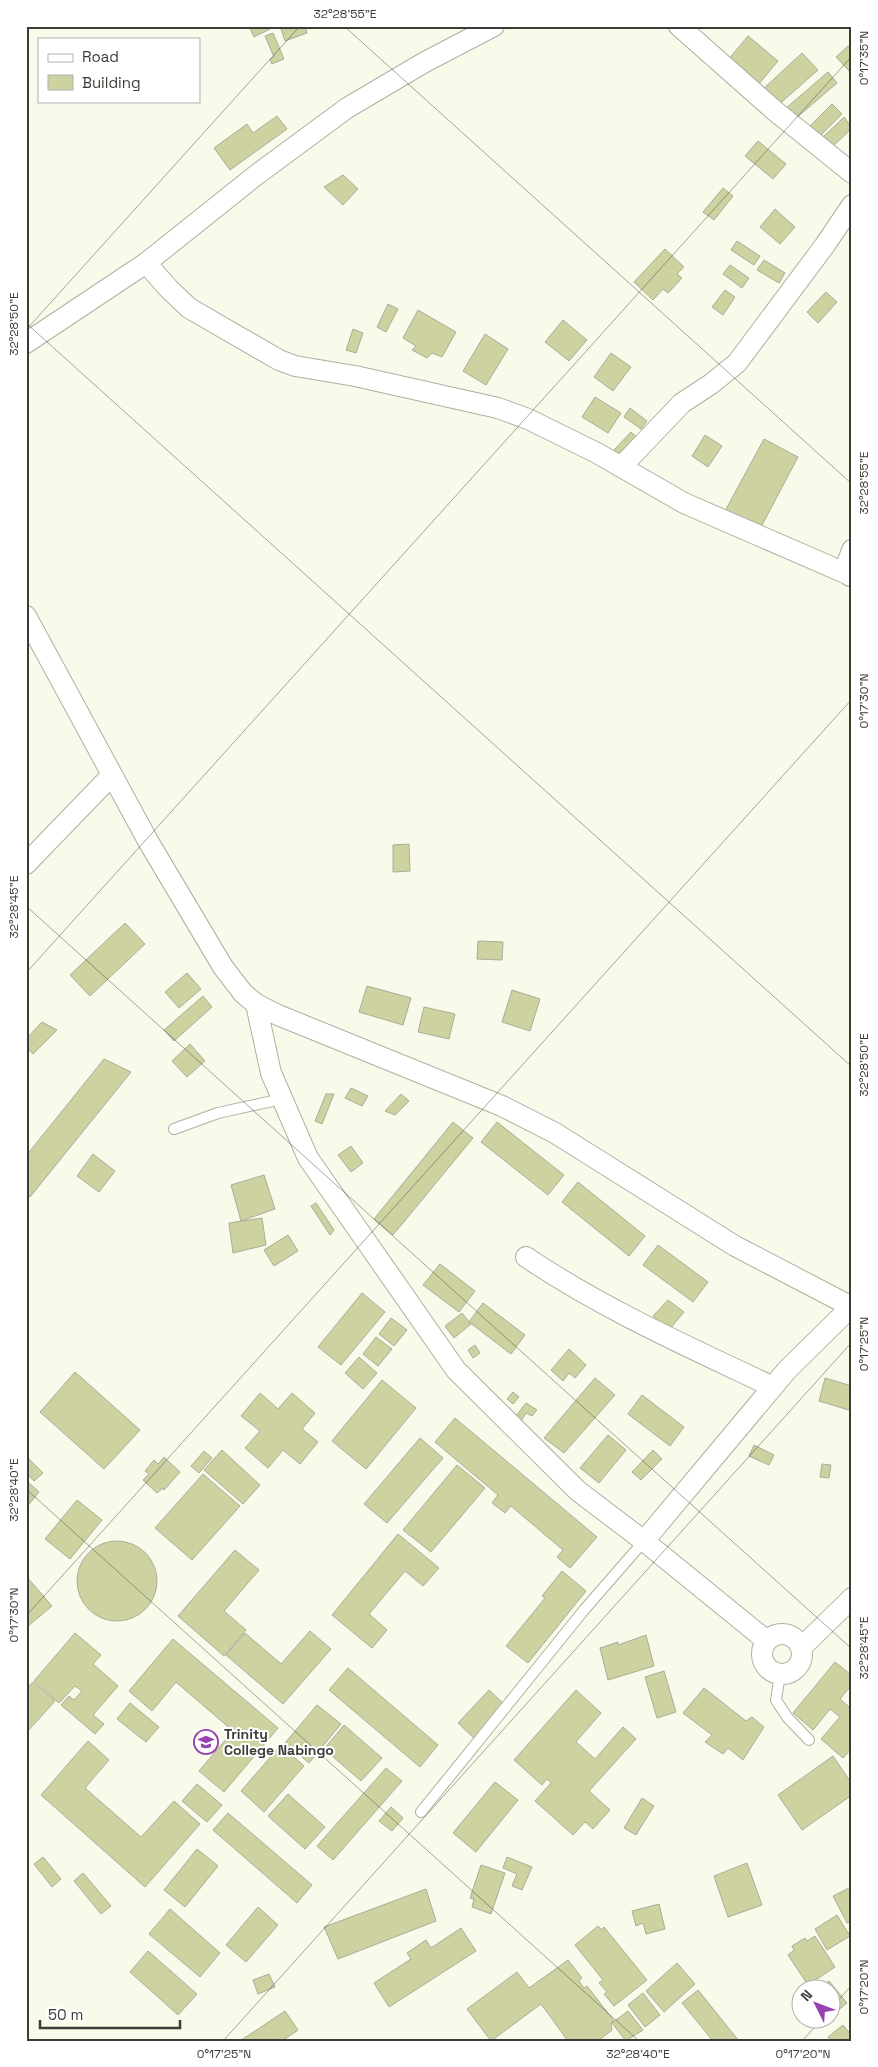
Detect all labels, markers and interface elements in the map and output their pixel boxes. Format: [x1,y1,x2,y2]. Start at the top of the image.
text: 32°28'55"E [313,6,377,22]
text: 0°17'35"N [856,31,872,85]
legend [38,38,200,102]
text: Road [82,47,119,66]
text: Building [82,73,141,92]
text: 32°28'50"E [6,292,22,356]
text: 32°28'55"E [856,451,872,515]
text: 0°17'30"N [856,673,872,729]
text: 32°28'45"E [6,875,22,938]
text: 32°28'50"E [856,1033,872,1097]
text: 0°17'25"N [856,1317,872,1371]
text: 32°28'40"E [6,1458,22,1522]
text: 0°17'30"N [6,1587,22,1643]
text: 32°28'45"E [856,1616,872,1679]
place label: Trinity College Nabingo [224,1725,334,1759]
school or university icon: Trinity College Nabingo [193,1729,219,1755]
text: 0°17'20"N [856,1959,872,2015]
north arrow [790,1980,840,2030]
text: N [797,1986,816,2005]
scale bar [40,1997,180,2029]
text: 50 m [48,2005,83,2024]
text: 0°17'25"N [197,2046,251,2062]
text: 32°28'40"E [606,2046,670,2062]
text: 0°17'20"N [775,2046,831,2062]

